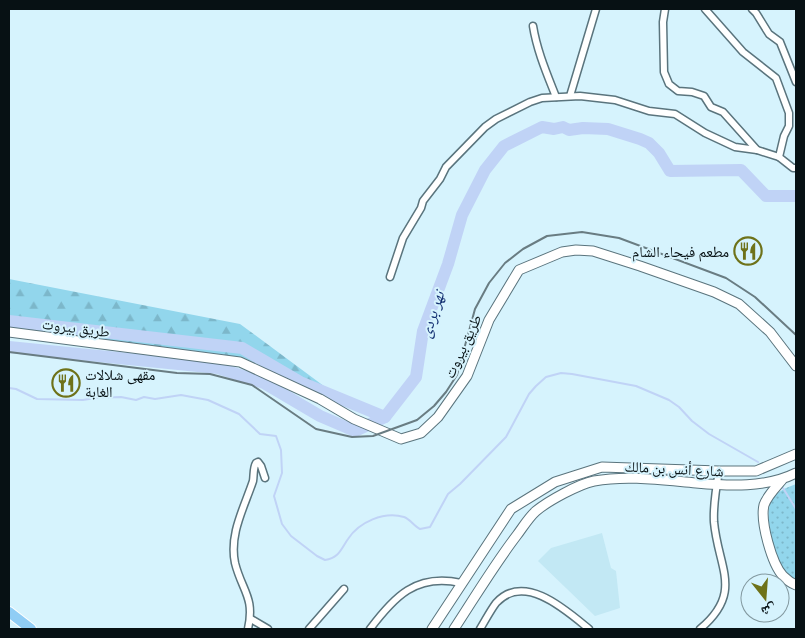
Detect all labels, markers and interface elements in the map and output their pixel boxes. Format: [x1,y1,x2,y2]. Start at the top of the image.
restaurant icon: مطعم فيحاء الشام [733,236,763,266]
place label: مطعم فيحاء الشام [632,242,729,262]
water label: نهر بردى [415,286,450,340]
street label: طريق بيروت [439,311,486,382]
street label: طريق بيروت [41,314,111,342]
place label: مقهى شلالات الغابة [85,365,156,400]
restaurant icon: مقهى شلالات الغابة [51,368,81,398]
street label: شارع أنس بن مالك [624,456,724,482]
north arrow [740,573,790,623]
text: ش [759,600,779,621]

